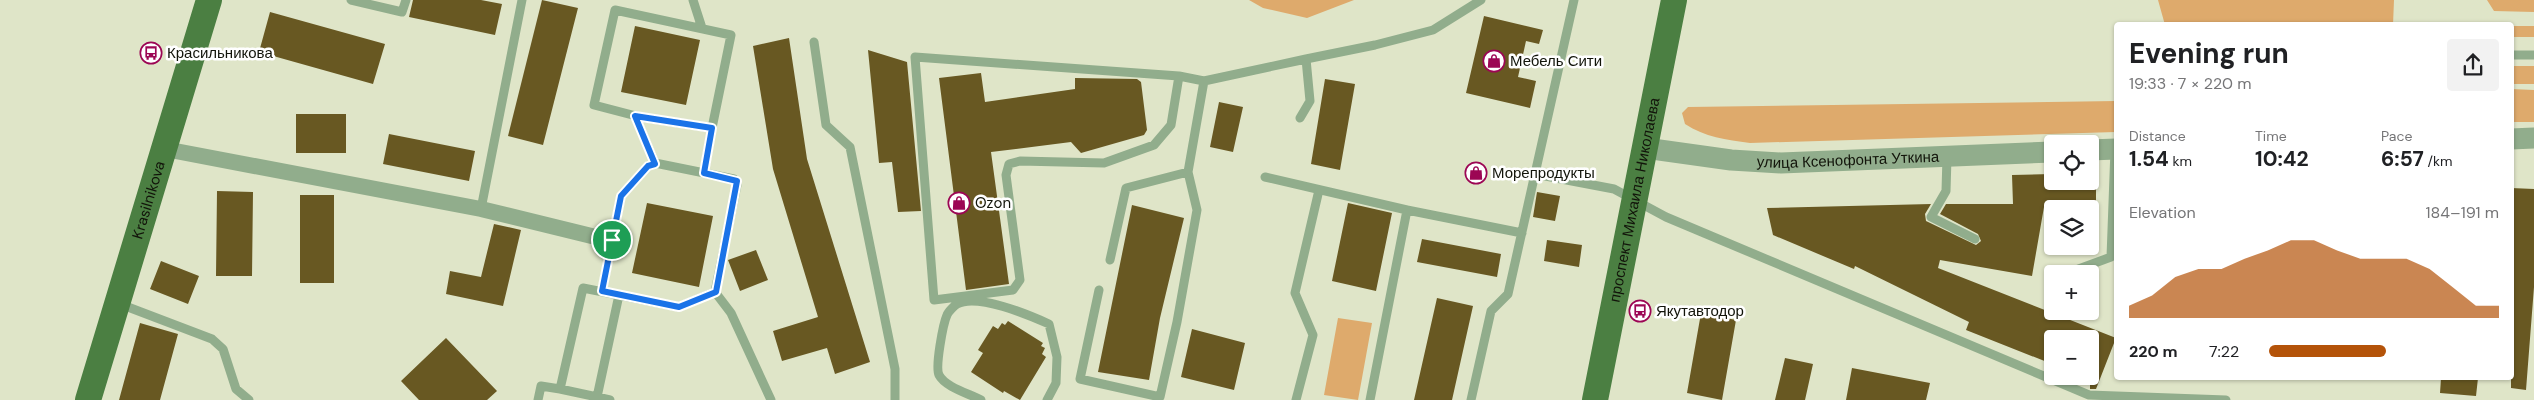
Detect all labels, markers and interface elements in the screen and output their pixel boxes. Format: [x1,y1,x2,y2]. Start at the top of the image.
text: Evening run [2129,35,2289,72]
button: share [2447,39,2499,91]
bus stop icon: Красильникова [139,41,163,65]
place label: Красильникова [167,43,273,63]
shop icon: Мебель Сити [1482,49,1506,73]
place label: Мебель Сити [1510,51,1602,71]
text: 19:33 · 7 × 220 m [2129,73,2251,94]
street label: проспект Михаила Николаева [1605,95,1665,304]
text: Distance [2129,127,2186,145]
text: Time [2255,127,2287,145]
text: Pace [2381,127,2412,145]
map controls [2044,135,2099,385]
button: locate [2044,135,2099,190]
text: 1.54 [2129,145,2169,173]
text: 10:42 [2255,145,2309,173]
text: 6:57 [2381,145,2424,173]
street label: улица Ксенофонта Уткина [1756,147,1940,173]
text: km [2169,152,2192,170]
text: /km [2424,152,2453,170]
street label: Krasilnikova [127,159,170,241]
shop icon: Морепродукты [1464,161,1488,185]
place label: Морепродукты [1492,163,1595,183]
shop icon: Ozon [947,191,971,215]
place label: Ozon [975,193,1011,213]
button: layers [2044,200,2099,255]
text: Elevation [2129,202,2196,223]
text: 184–191 m [2426,202,2499,223]
pin [591,219,633,261]
icon: arrive [598,226,626,254]
button: + [2044,265,2099,320]
bus stop icon: Якутавтодор [1628,299,1652,323]
place label: Якутавтодор [1656,301,1744,321]
button: − [2044,330,2099,385]
text: 220 m [2129,341,2177,362]
text: 7:22 [2209,341,2239,362]

